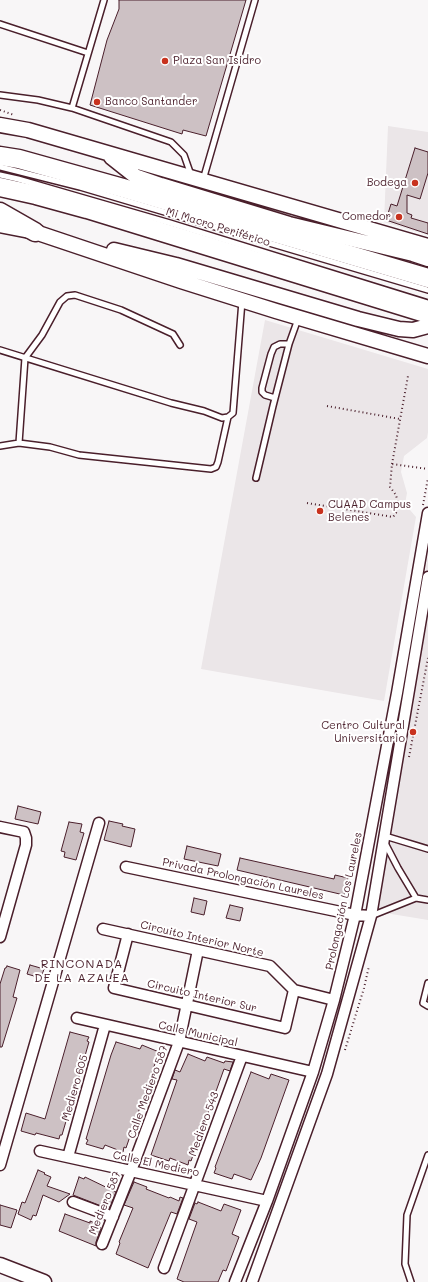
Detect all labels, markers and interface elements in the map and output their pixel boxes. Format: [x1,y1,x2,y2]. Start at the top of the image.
place label: Plaza San Isidro [173,54,261,68]
marker: Plaza San Isidro [160,56,170,66]
place label: Banco Santander [105,95,198,109]
marker: Banco Santander [92,97,102,107]
place label: Bodega [367,176,407,190]
marker: Bodega [410,178,420,188]
street label: Mi Macro Periférico [164,205,272,249]
place label: Comedor [342,210,391,224]
marker: Comedor [394,212,404,222]
place label: CUAAD Campus Belenes [328,498,411,524]
marker: CUAAD Campus Belenes [315,506,325,516]
place label: Centro Cultural Universitario [321,719,405,745]
marker: Centro Cultural Universitario [408,727,418,737]
street label: Prolongación Los Laureles [323,831,365,971]
street label: Privada Prolongación Laureles [161,855,325,903]
street label: Circuito Interior Norte [139,918,265,960]
district label: RINCONADA DE LA AZALEA [34,957,130,985]
street label: Circuito Interior Sur [146,977,258,1015]
street label: Calle Municipal [157,1018,239,1050]
street label: Calle Mediero 587 [125,1044,171,1140]
street label: Mediero 605 [59,1053,91,1123]
street label: Mediero 543 [186,1090,222,1158]
street label: Calle El Mediero [112,1148,200,1180]
street label: Mediero 587 [86,1169,124,1237]

